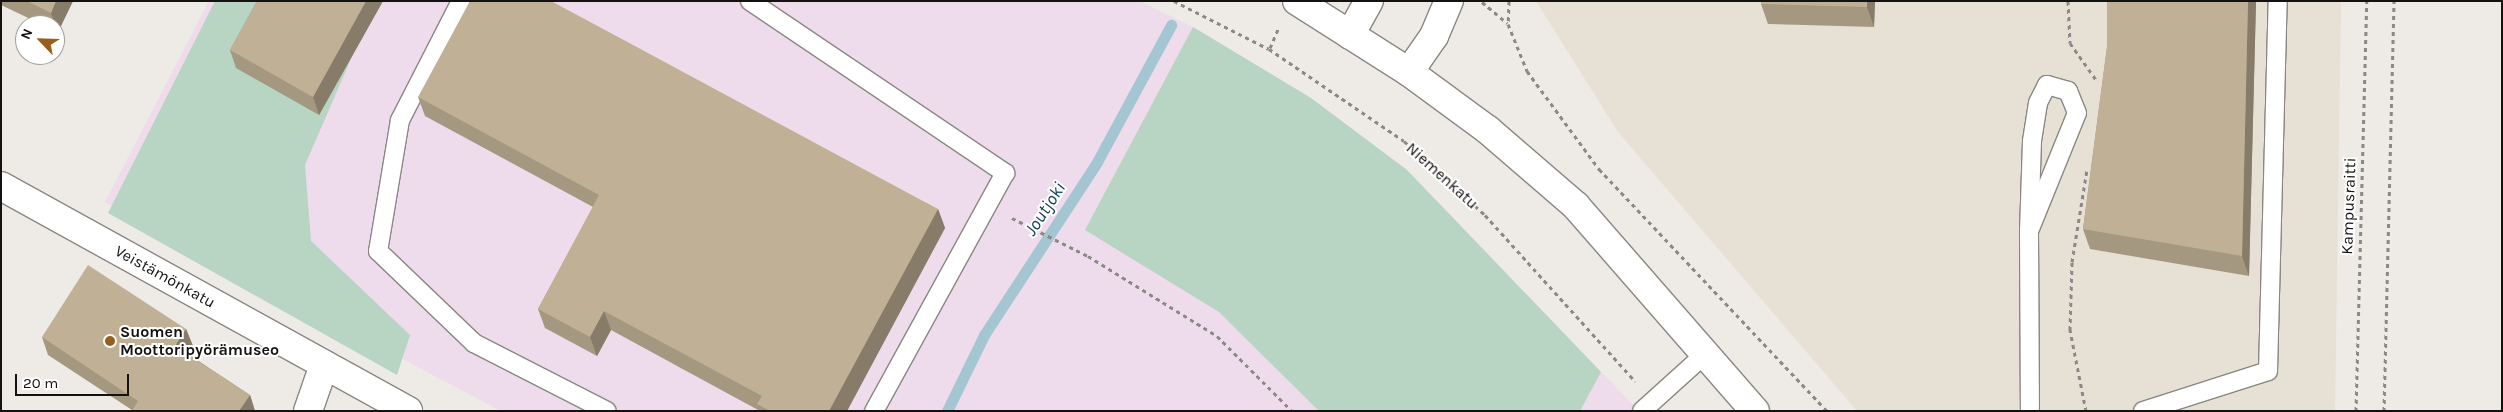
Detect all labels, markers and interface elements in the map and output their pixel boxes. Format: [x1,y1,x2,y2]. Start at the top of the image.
north arrow [15,15,65,65]
text: N [17,26,37,42]
street label: Niemenkatu [1402,139,1482,213]
street label: Kampusraitti [2338,157,2360,255]
water label: Joutjoki [1020,178,1070,240]
street label: Veistämönkatu [112,242,218,312]
place label: Suomen Moottoripyörämuseo [120,322,279,360]
marker: Suomen Moottoripyörämuseo [104,335,116,347]
scale bar [18,364,131,396]
text: 20 m [23,374,58,392]

